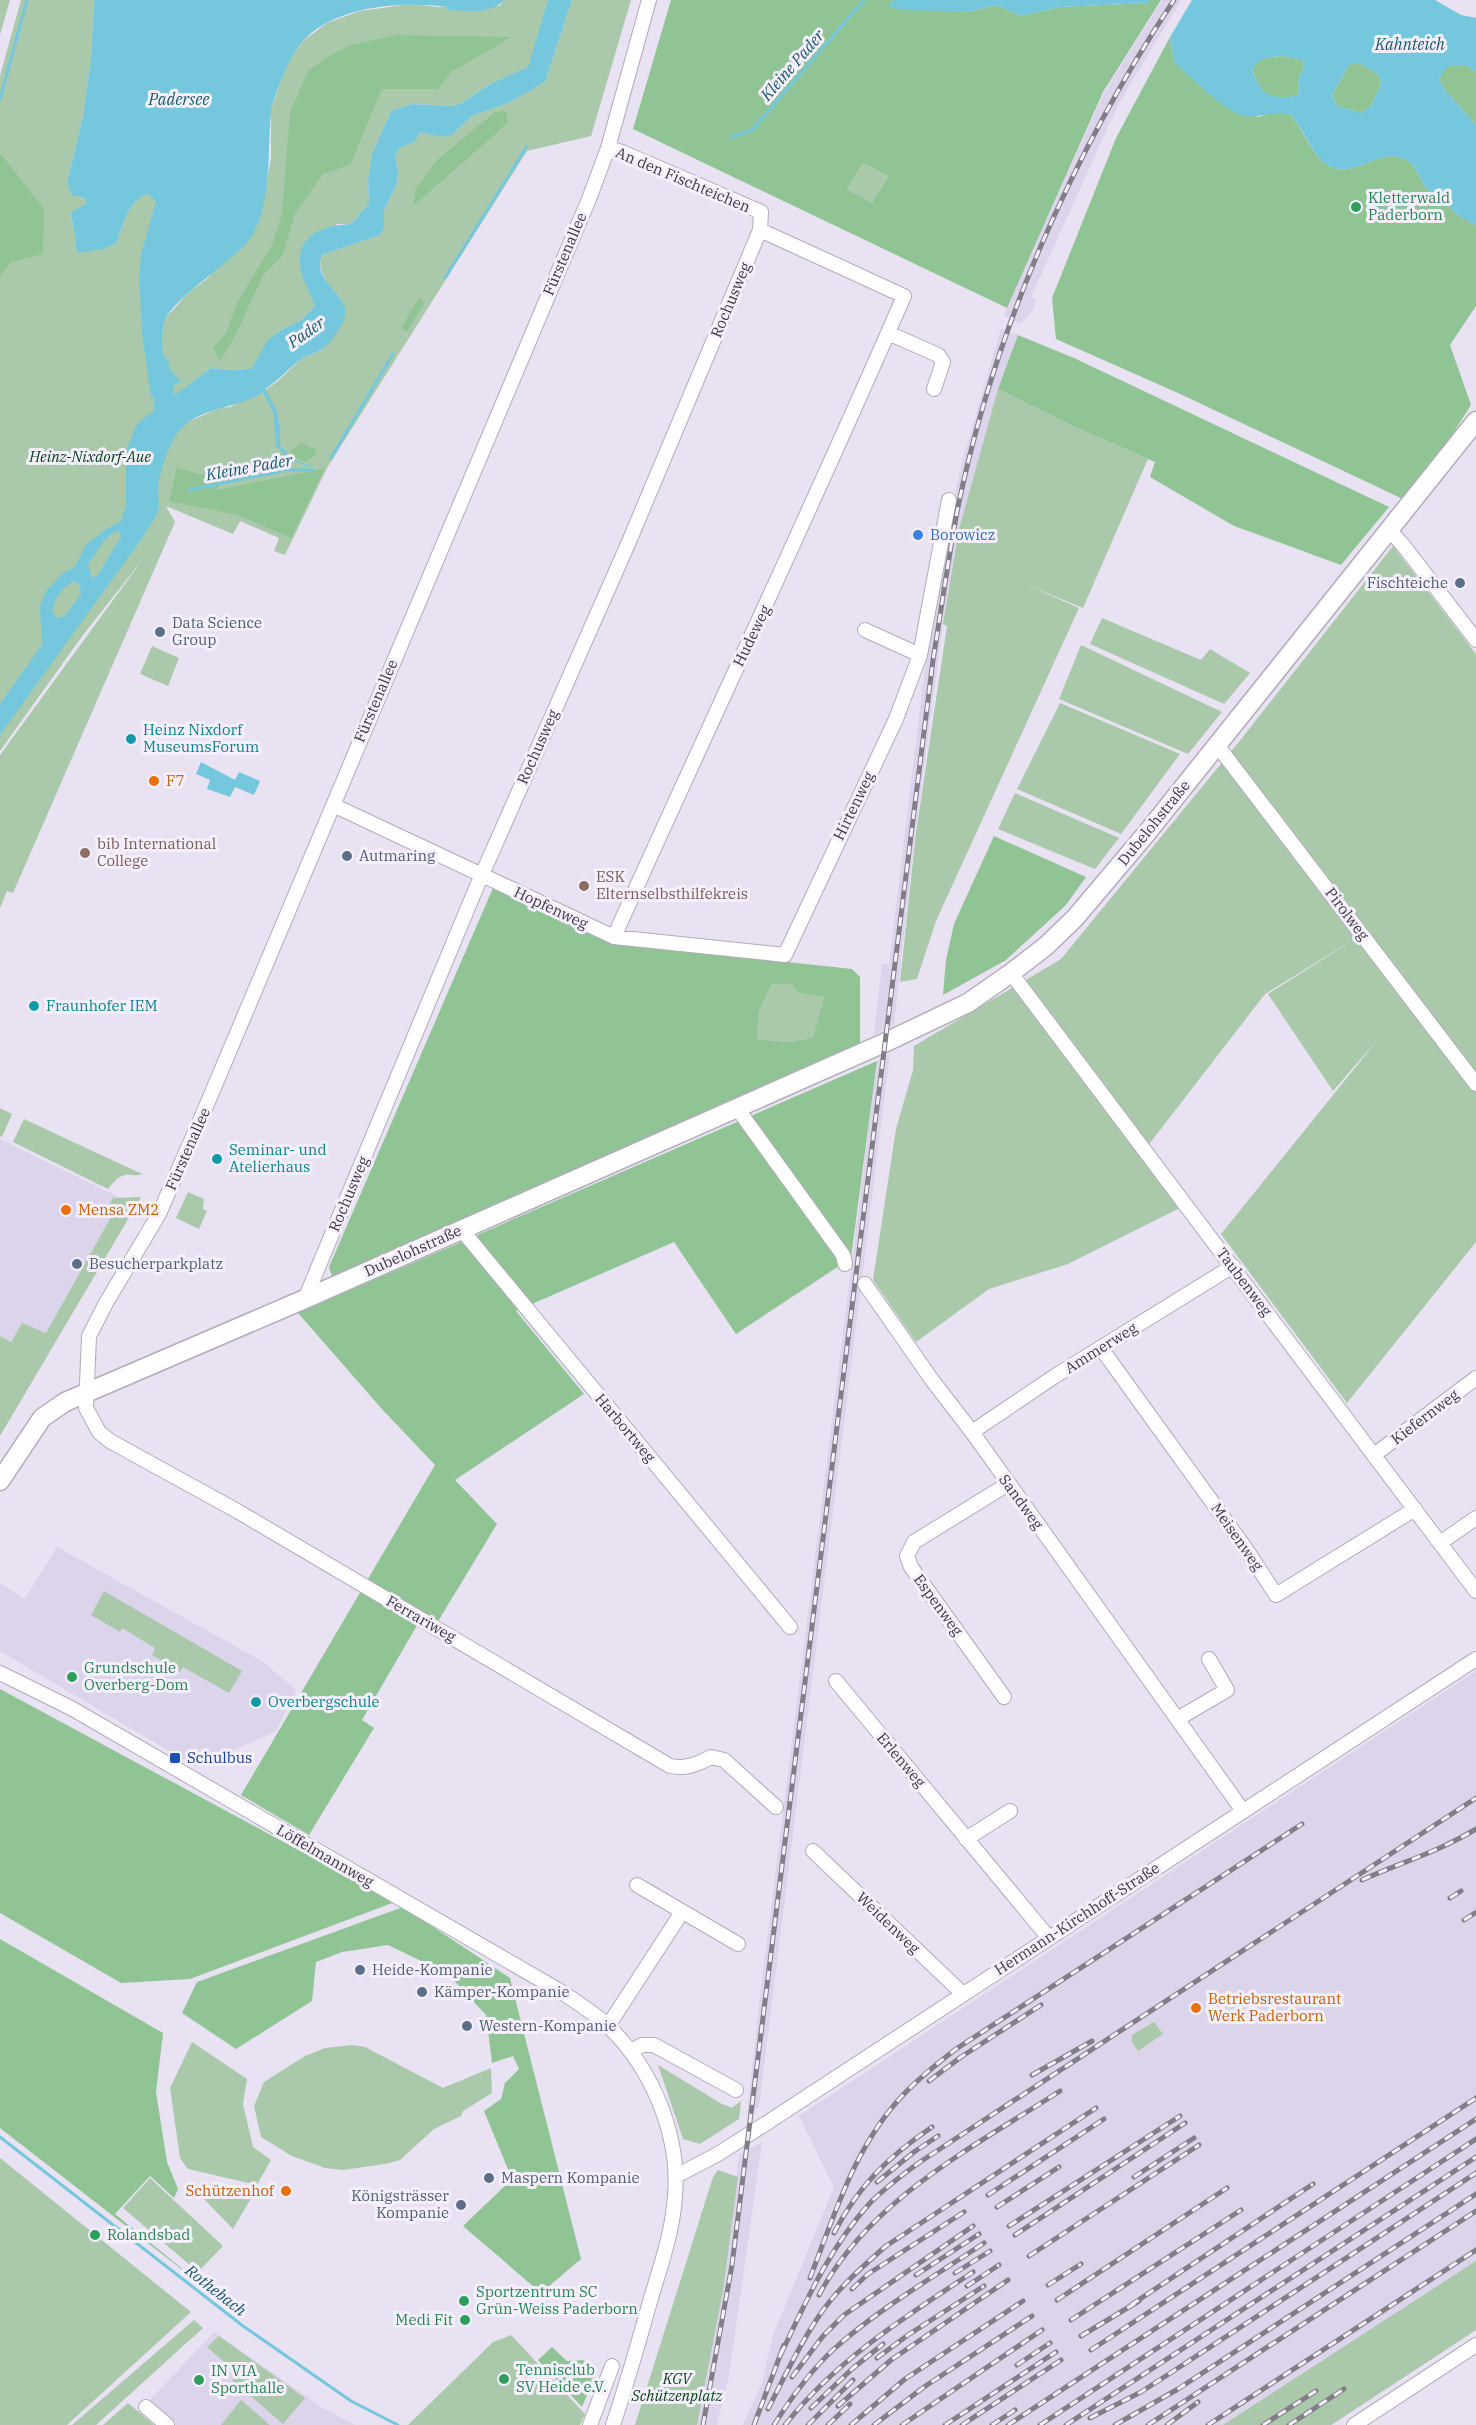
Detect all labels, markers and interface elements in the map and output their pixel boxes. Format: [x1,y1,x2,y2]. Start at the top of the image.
water label: Kleine Pader [755,25,829,105]
water label: Kahnteich [1374,34,1445,54]
water label: Padersee [148,89,209,109]
street label: An den Fischteichen [613,143,754,217]
place label: Kletterwald Paderborn [1368,188,1450,224]
marker: Kletterwald Paderborn [1349,200,1363,214]
street label: Fürstenallee [539,209,591,298]
street label: Rochusweg [706,259,755,340]
water label: Pader [283,312,329,352]
park label: Heinz-Nixdorf-Aue [28,447,151,466]
water label: Kleine Pader [203,449,295,485]
place label: Borowicz [930,525,995,544]
marker: Borowicz [911,528,925,542]
place label: Fischteiche [1367,573,1448,592]
marker: Fischteiche [1453,576,1467,590]
street label: Hudeweg [729,602,775,670]
place label: Data Science Group [172,613,262,649]
marker: Data Science Group [153,625,167,639]
street label: Fürstenallee [350,656,402,745]
street label: Rochusweg [513,706,562,787]
place label: Heinz Nixdorf MuseumsForum [143,720,259,756]
marker: Heinz Nixdorf MuseumsForum [124,732,138,746]
street label: Hirtenweg [829,768,878,843]
place label: F7 [166,771,184,790]
marker: F7 [147,774,161,788]
street label: Dubelohstraße [1113,776,1194,869]
place label: bib International College [97,834,216,870]
marker: bib International College [78,846,92,860]
place label: Autmaring [359,846,435,865]
marker: Autmaring [340,849,354,863]
place label: ESK Elternselbsthilfekreis [596,867,748,903]
marker: ESK Elternselbsthilfekreis [577,879,591,893]
street label: Hopfenweg [511,882,591,933]
street label: Pirolweg [1321,883,1373,944]
place label: Fraunhofer IEM [46,996,157,1015]
marker: Fraunhofer IEM [27,999,41,1013]
street label: Fürstenallee [161,1105,214,1193]
place label: Seminar- und Atelierhaus [229,1140,327,1176]
marker: Seminar- und Atelierhaus [210,1152,224,1166]
street label: Rochusweg [324,1153,373,1234]
place label: Mensa ZM2 [78,1200,159,1219]
marker: Mensa ZM2 [59,1203,73,1217]
street label: Dubelohstraße [361,1221,464,1280]
street label: Taubenweg [1212,1244,1276,1320]
place label: Besucherparkplatz [89,1254,223,1273]
marker: Besucherparkplatz [70,1257,84,1271]
street label: Ammerweg [1061,1318,1140,1377]
street label: Kiefernweg [1387,1385,1462,1448]
street label: Harbortweg [591,1389,660,1466]
street label: Sandweg [995,1470,1048,1533]
street label: Meisenweg [1207,1499,1268,1574]
street label: Espenweg [910,1570,967,1639]
street label: Ferrariweg [383,1591,460,1646]
place label: Grundschule Overberg-Dom [84,1658,189,1694]
marker: Grundschule Overberg-Dom [65,1670,79,1684]
place label: Overbergschule [268,1692,380,1711]
marker: Overbergschule [249,1695,263,1709]
street label: Erlenweg [873,1728,930,1791]
place label: Schulbus [187,1748,252,1767]
marker: Schulbus [168,1751,182,1765]
street label: Löffelmannweg [273,1820,377,1891]
street label: Hermann-Kirchhoff-Straße [991,1858,1163,1979]
street label: Weidenweg [853,1888,924,1958]
place label: Heide-Kompanie [372,1960,493,1979]
marker: Heide-Kompanie [353,1963,367,1977]
place label: Kämper-Kompanie [434,1982,570,2001]
marker: Kämper-Kompanie [415,1985,429,1999]
place label: Betriebsrestaurant Werk Paderborn [1208,1989,1341,2025]
marker: Betriebsrestaurant Werk Paderborn [1189,2001,1203,2015]
place label: Western-Kompanie [479,2016,616,2035]
marker: Western-Kompanie [460,2019,474,2033]
place label: Maspern Kompanie [501,2168,640,2187]
marker: Maspern Kompanie [482,2171,496,2185]
place label: Schützenhof [186,2181,275,2200]
marker: Schützenhof [279,2184,293,2198]
place label: Königsträsser Kompanie [351,2186,449,2222]
marker: Königsträsser Kompanie [454,2198,468,2212]
place label: Rolandsbad [107,2225,190,2244]
marker: Rolandsbad [88,2228,102,2242]
water label: Rothebach [181,2259,251,2320]
place label: Sportzentrum SC Grün-Weiss Paderborn [476,2282,638,2318]
marker: Sportzentrum SC Grün-Weiss Paderborn [457,2294,471,2308]
place label: Medi Fit [395,2310,453,2329]
marker: Medi Fit [458,2313,472,2327]
place label: Tennisclub SV Heide e.V. [516,2360,607,2396]
place label: IN VIA Sporthalle [211,2361,284,2397]
park label: KGV Schützenplatz [631,2369,723,2405]
marker: Tennisclub SV Heide e.V. [497,2372,511,2386]
marker: IN VIA Sporthalle [192,2373,206,2387]

